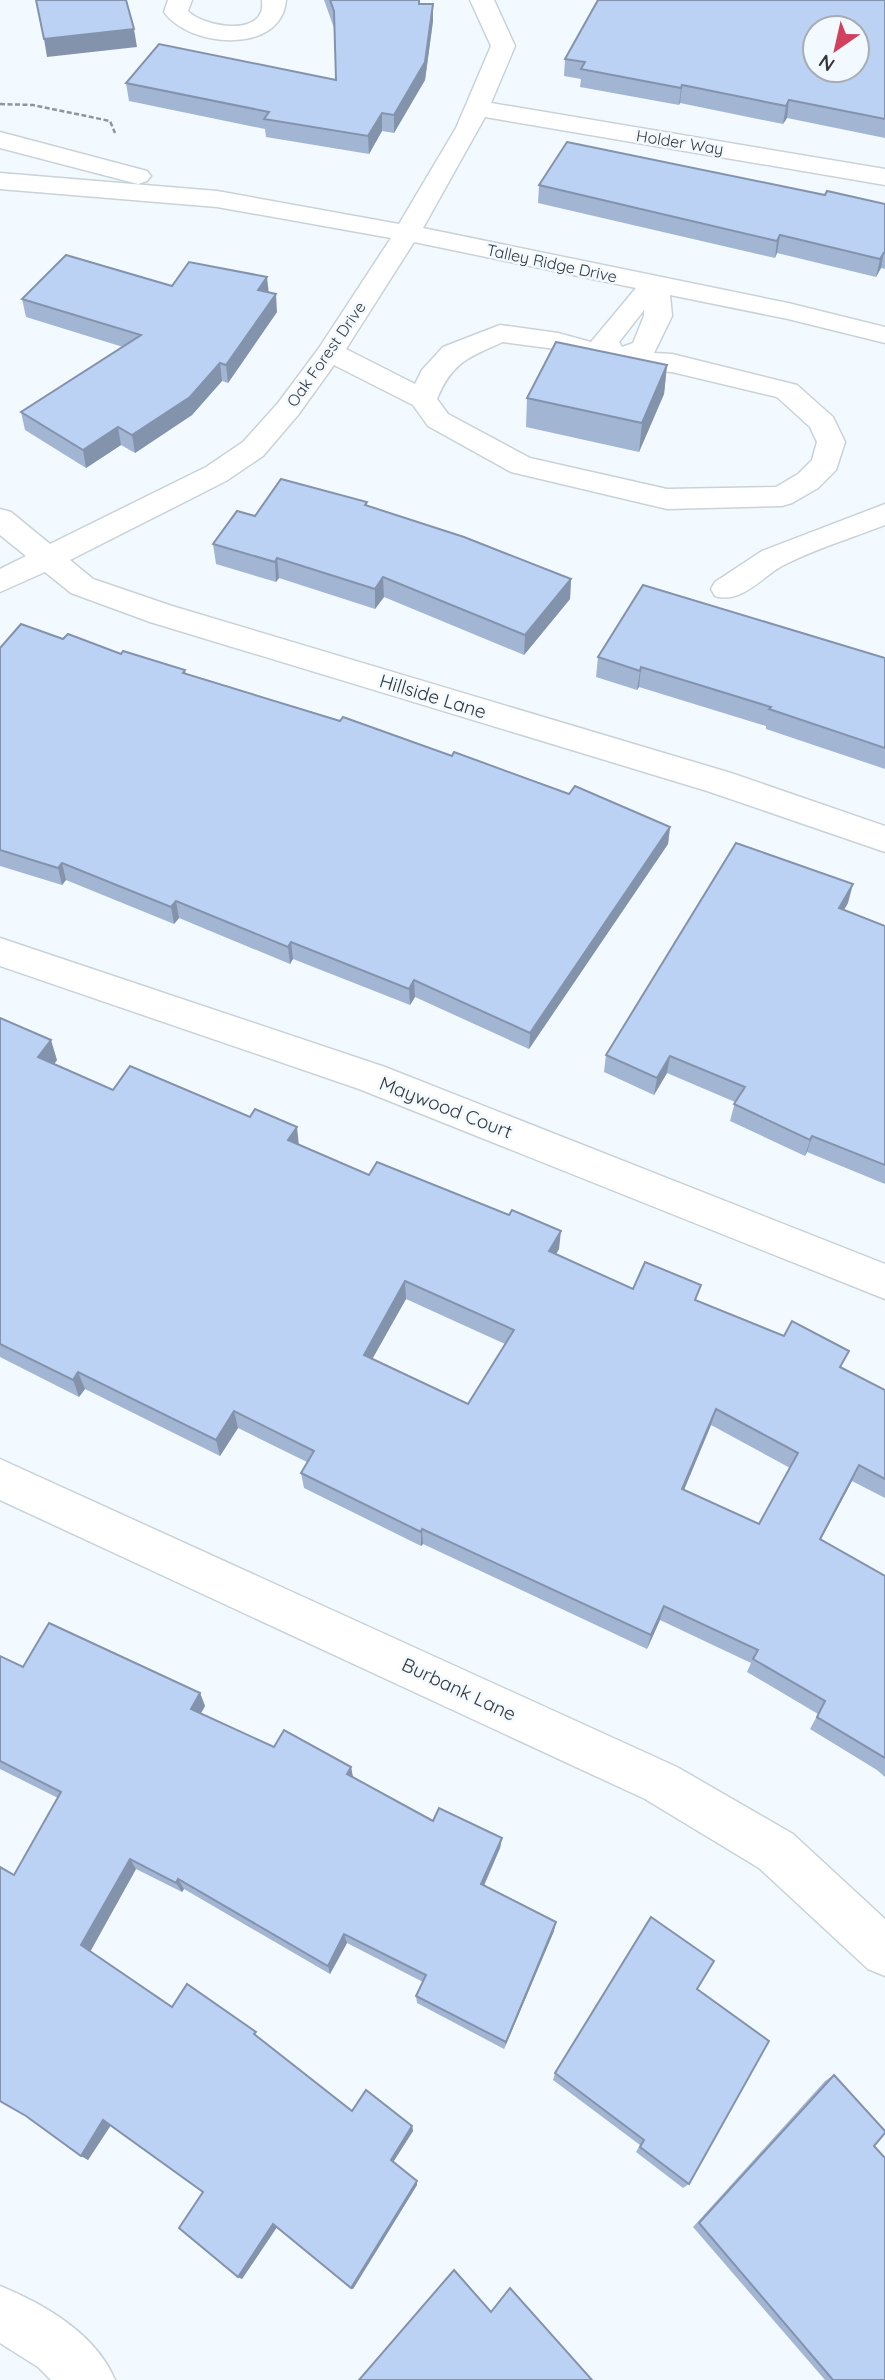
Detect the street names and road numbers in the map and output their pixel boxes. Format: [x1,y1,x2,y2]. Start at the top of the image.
street label: Holder Way [635,125,725,159]
street label: Talley Ridge Drive [485,239,619,287]
street label: Oak Forest Drive [282,297,370,411]
street label: Hillside Lane [377,668,489,724]
street label: Maywood Court [376,1071,516,1143]
street label: Burbank Lane [398,1652,520,1726]

